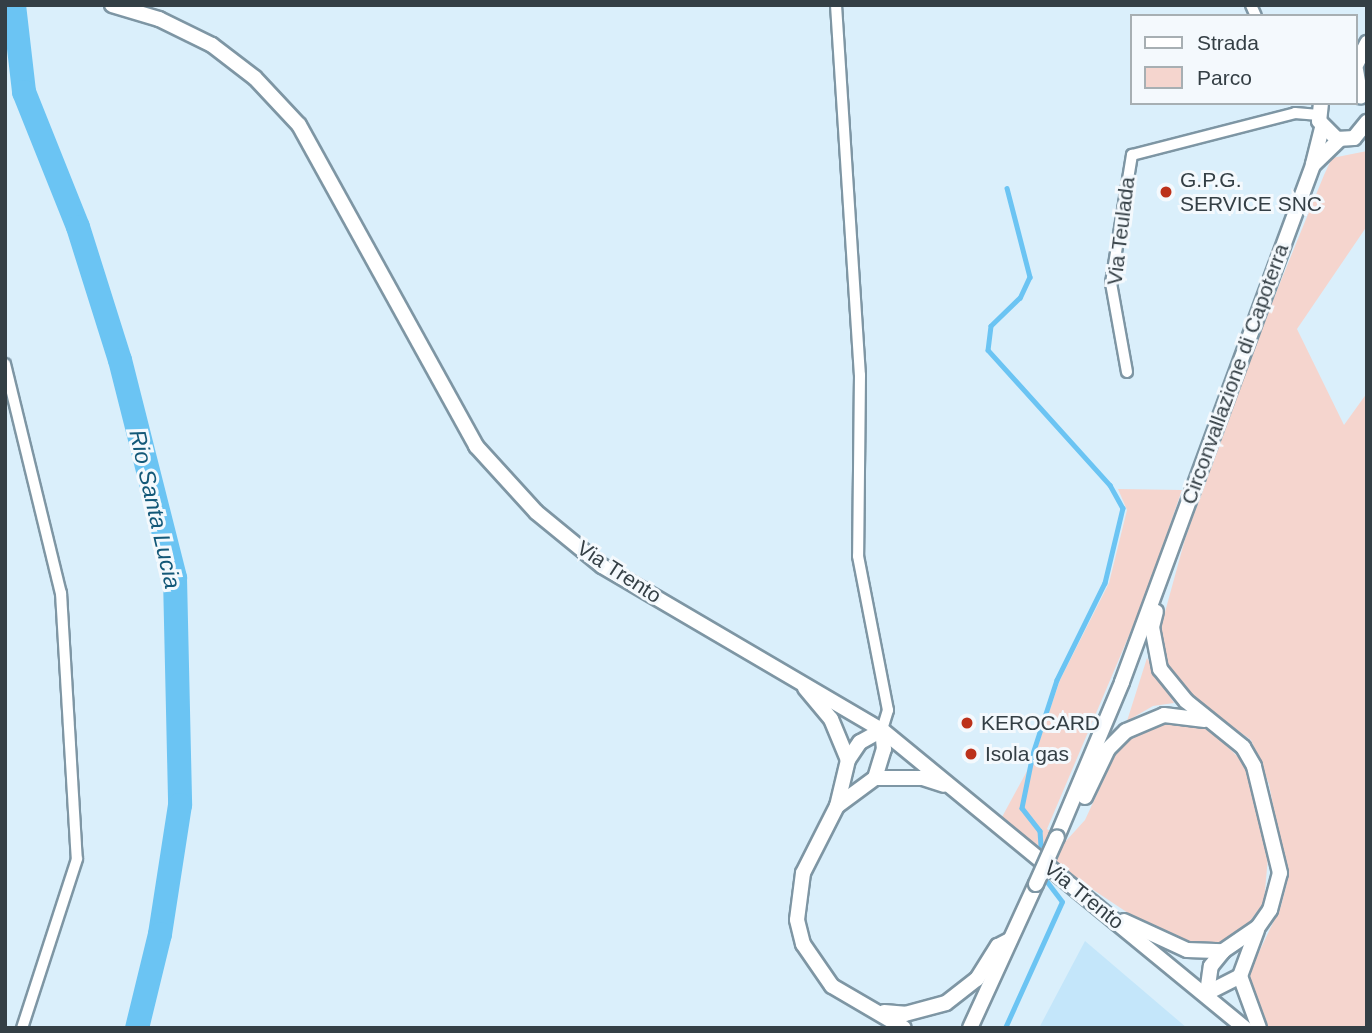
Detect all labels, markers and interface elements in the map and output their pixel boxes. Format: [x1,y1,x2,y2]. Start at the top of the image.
legend [1130,14,1358,105]
text: Strada [1197,31,1259,54]
text: Parco [1197,66,1252,89]
place label: G.P.G. SERVICE SNC [1180,167,1322,217]
street label: Via Teulada [1102,175,1140,287]
marker: G.P.G. SERVICE SNC [1158,184,1174,200]
street label: Circonvallazione di Capoterra [1176,240,1294,508]
water label: Rio Santa Lucia [123,427,187,591]
street label: Via Trento [572,535,666,609]
place label: KEROCARD [981,710,1100,736]
marker: KEROCARD [959,715,975,731]
place label: Isola gas [985,741,1069,767]
marker: Isola gas [963,746,979,762]
street label: Via Trento [1039,855,1129,935]

